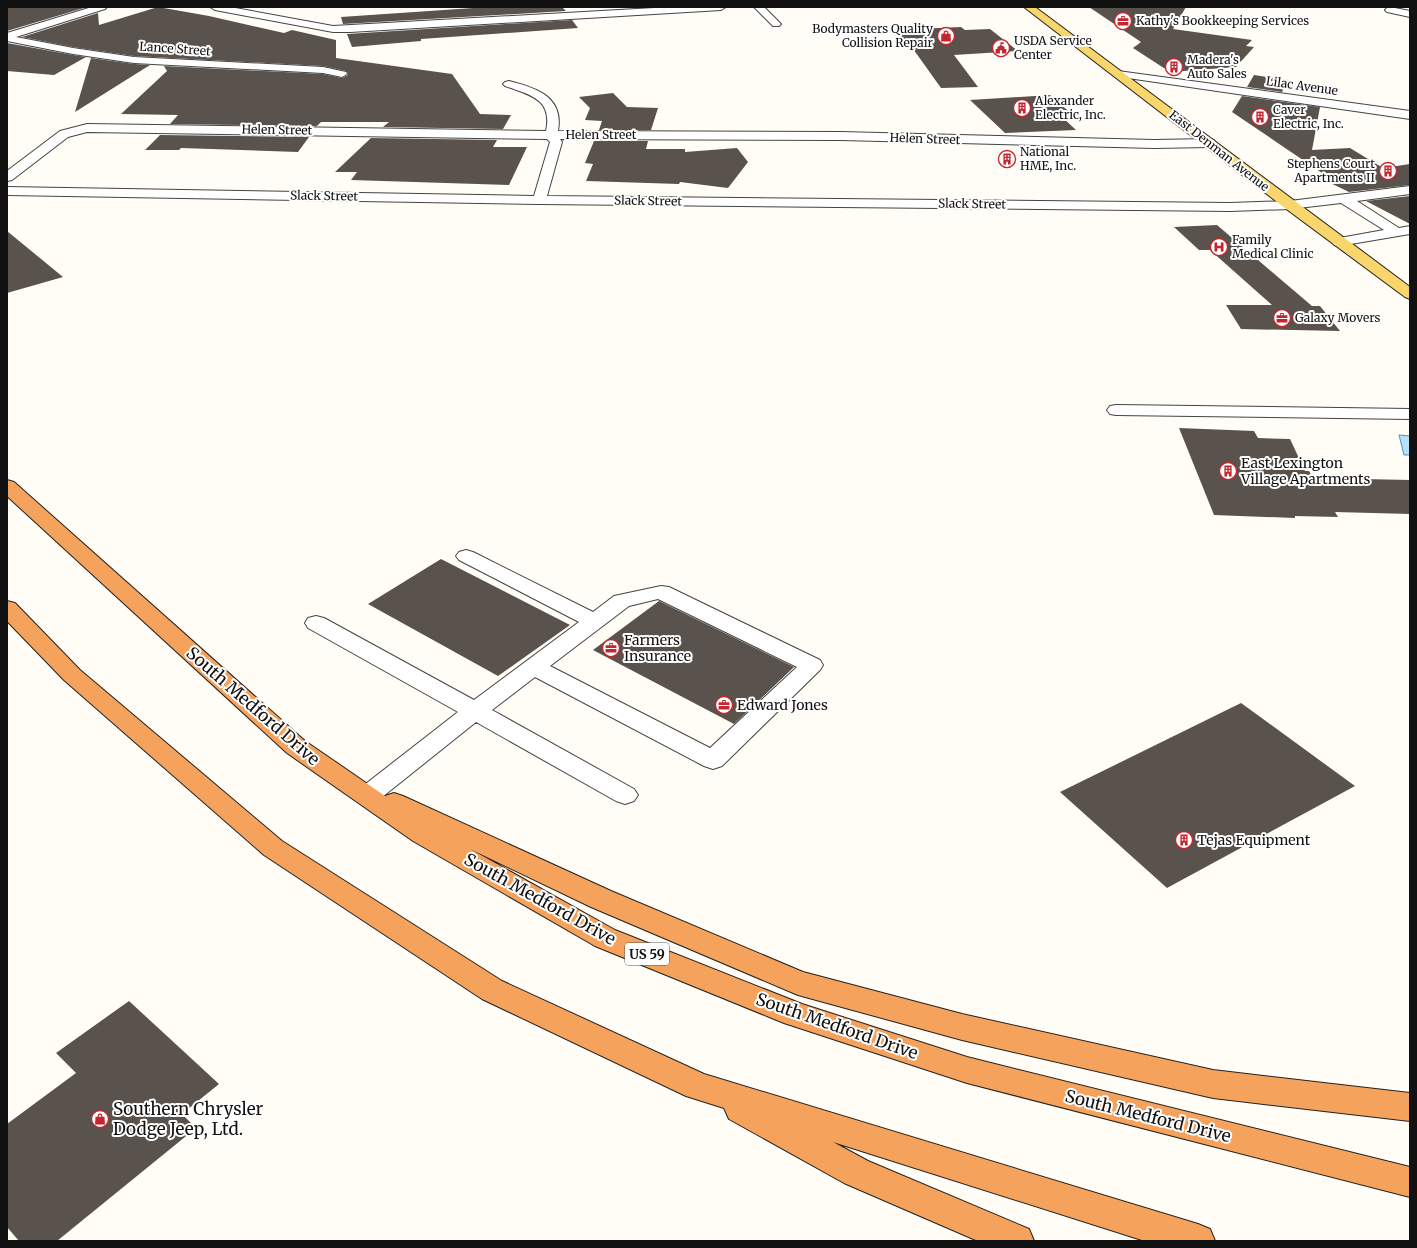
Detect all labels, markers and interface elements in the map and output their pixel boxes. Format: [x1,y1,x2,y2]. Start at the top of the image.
office icon: Kathy's Bookkeeping Services [1113,11,1133,31]
place label: Kathy's Bookkeeping Services [1136,13,1309,28]
place label: Bodymasters Quality Collision Repair [812,21,934,50]
shop icon: Bodymasters Quality Collision Repair [936,26,956,46]
place label: USDA Service Center [1014,33,1092,62]
public building icon: USDA Service Center [991,38,1011,58]
street label: Lance Street [139,39,212,59]
place label: Madera's Auto Sales [1186,52,1247,81]
building icon: Madera's Auto Sales [1164,57,1184,77]
street label: Lilac Avenue [1265,73,1339,98]
place label: Alexander Electric, Inc. [1034,93,1106,122]
building icon: Alexander Electric, Inc. [1012,98,1032,118]
place label: Caver Electric, Inc. [1273,102,1344,131]
street label: East Denman Avenue [1166,107,1272,194]
building icon: Caver Electric, Inc. [1250,107,1270,127]
street label: Helen Street [241,121,313,138]
street label: Helen Street [566,127,637,142]
street label: Helen Street [889,130,961,147]
place label: National HME, Inc. [1020,144,1076,173]
building icon: National HME, Inc. [997,149,1017,169]
place label: Stephens Court Apartments II [1287,156,1375,185]
building icon: Stephens Court Apartments II [1378,161,1398,181]
street label: Slack Street [290,187,358,204]
street label: Slack Street [614,192,682,209]
street label: Slack Street [938,195,1006,212]
place label: Family Medical Clinic [1232,232,1314,261]
hospital icon: Family Medical Clinic [1209,237,1229,257]
office icon: Galaxy Movers [1272,308,1292,328]
place label: Galaxy Movers [1295,310,1380,325]
place label: East Lexington Village Apartments [1240,454,1370,488]
building icon: East Lexington Village Apartments [1218,461,1238,481]
place label: Farmers Insurance [624,631,691,665]
office icon: Farmers Insurance [601,638,621,658]
street label: South Medford Drive [182,642,325,770]
office icon: Edward Jones [714,695,734,715]
place label: Edward Jones [737,696,828,714]
building icon: Tejas Equipment [1174,830,1194,850]
place label: Tejas Equipment [1197,831,1311,849]
street label: South Medford Drive [460,848,620,950]
road number: US 59 [625,943,669,965]
street label: South Medford Drive [753,988,921,1064]
street label: South Medford Drive [1063,1085,1233,1147]
place label: Southern Chrysler Dodge Jeep, Ltd. [113,1098,263,1140]
shop icon: Southern Chrysler Dodge Jeep, Ltd. [90,1109,110,1129]

